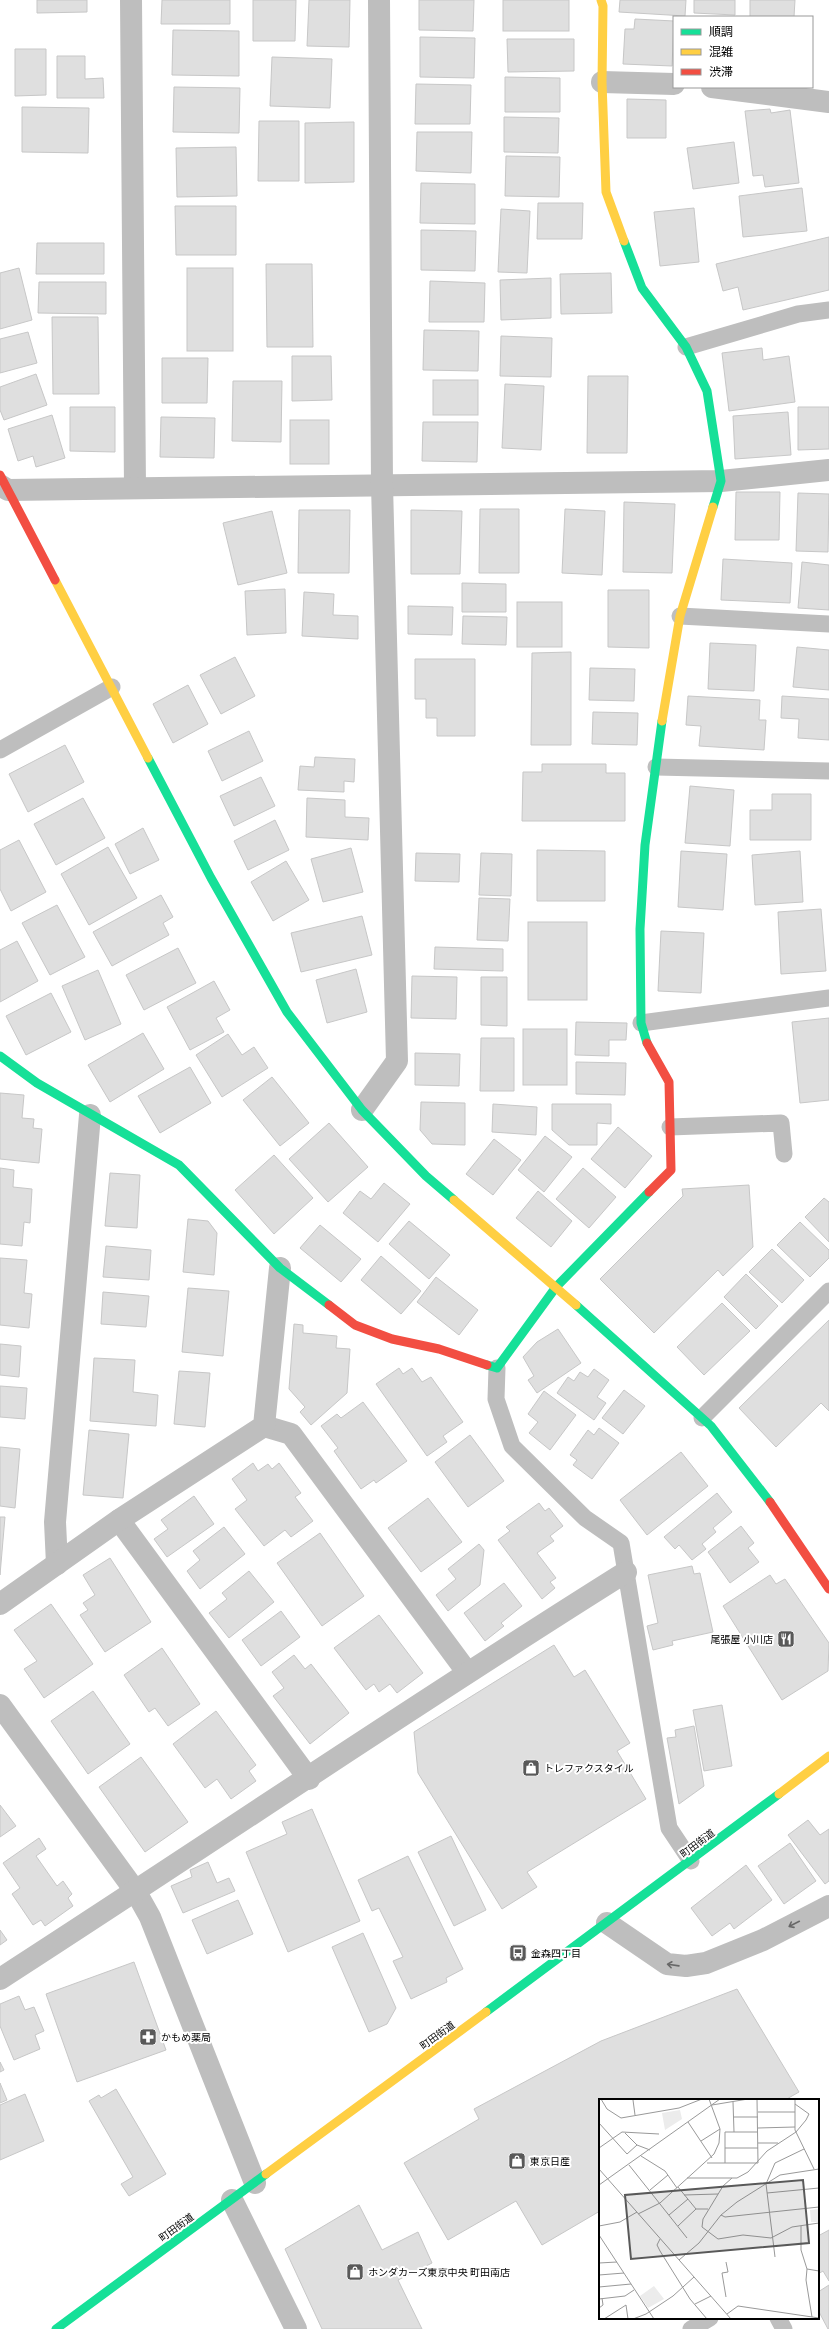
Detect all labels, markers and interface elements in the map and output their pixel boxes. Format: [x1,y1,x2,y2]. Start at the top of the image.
legend [673,16,813,88]
text: 順調 [709,24,733,39]
text: 混雑 [709,44,733,59]
text: 渋滞 [709,64,733,79]
restaurant icon: 尾張屋 小川店 [776,1629,796,1649]
place label: 尾張屋 小川店 [710,1633,773,1646]
shop icon: トレファクスタイル [521,1758,541,1778]
place label: トレファクスタイル [544,1762,634,1775]
street label: 町田街道 [677,1826,717,1861]
one-way arrow [789,1920,801,1928]
bus stop icon: 金森四丁目 [508,1943,528,1963]
place label: 金森四丁目 [531,1947,581,1960]
one-way arrow [667,1961,680,1969]
street label: 町田街道 [417,2018,457,2052]
pharmacy icon: かもめ薬局 [138,2027,158,2047]
place label: かもめ薬局 [161,2031,211,2044]
inset map [599,2099,819,2319]
shop icon: 東京日産 [507,2151,527,2171]
place label: 東京日産 [530,2155,570,2168]
street label: 町田街道 [156,2210,196,2244]
shop icon: ホンダカーズ東京中央 町田南店 [345,2262,365,2282]
place label: ホンダカーズ東京中央 町田南店 [368,2266,510,2279]

